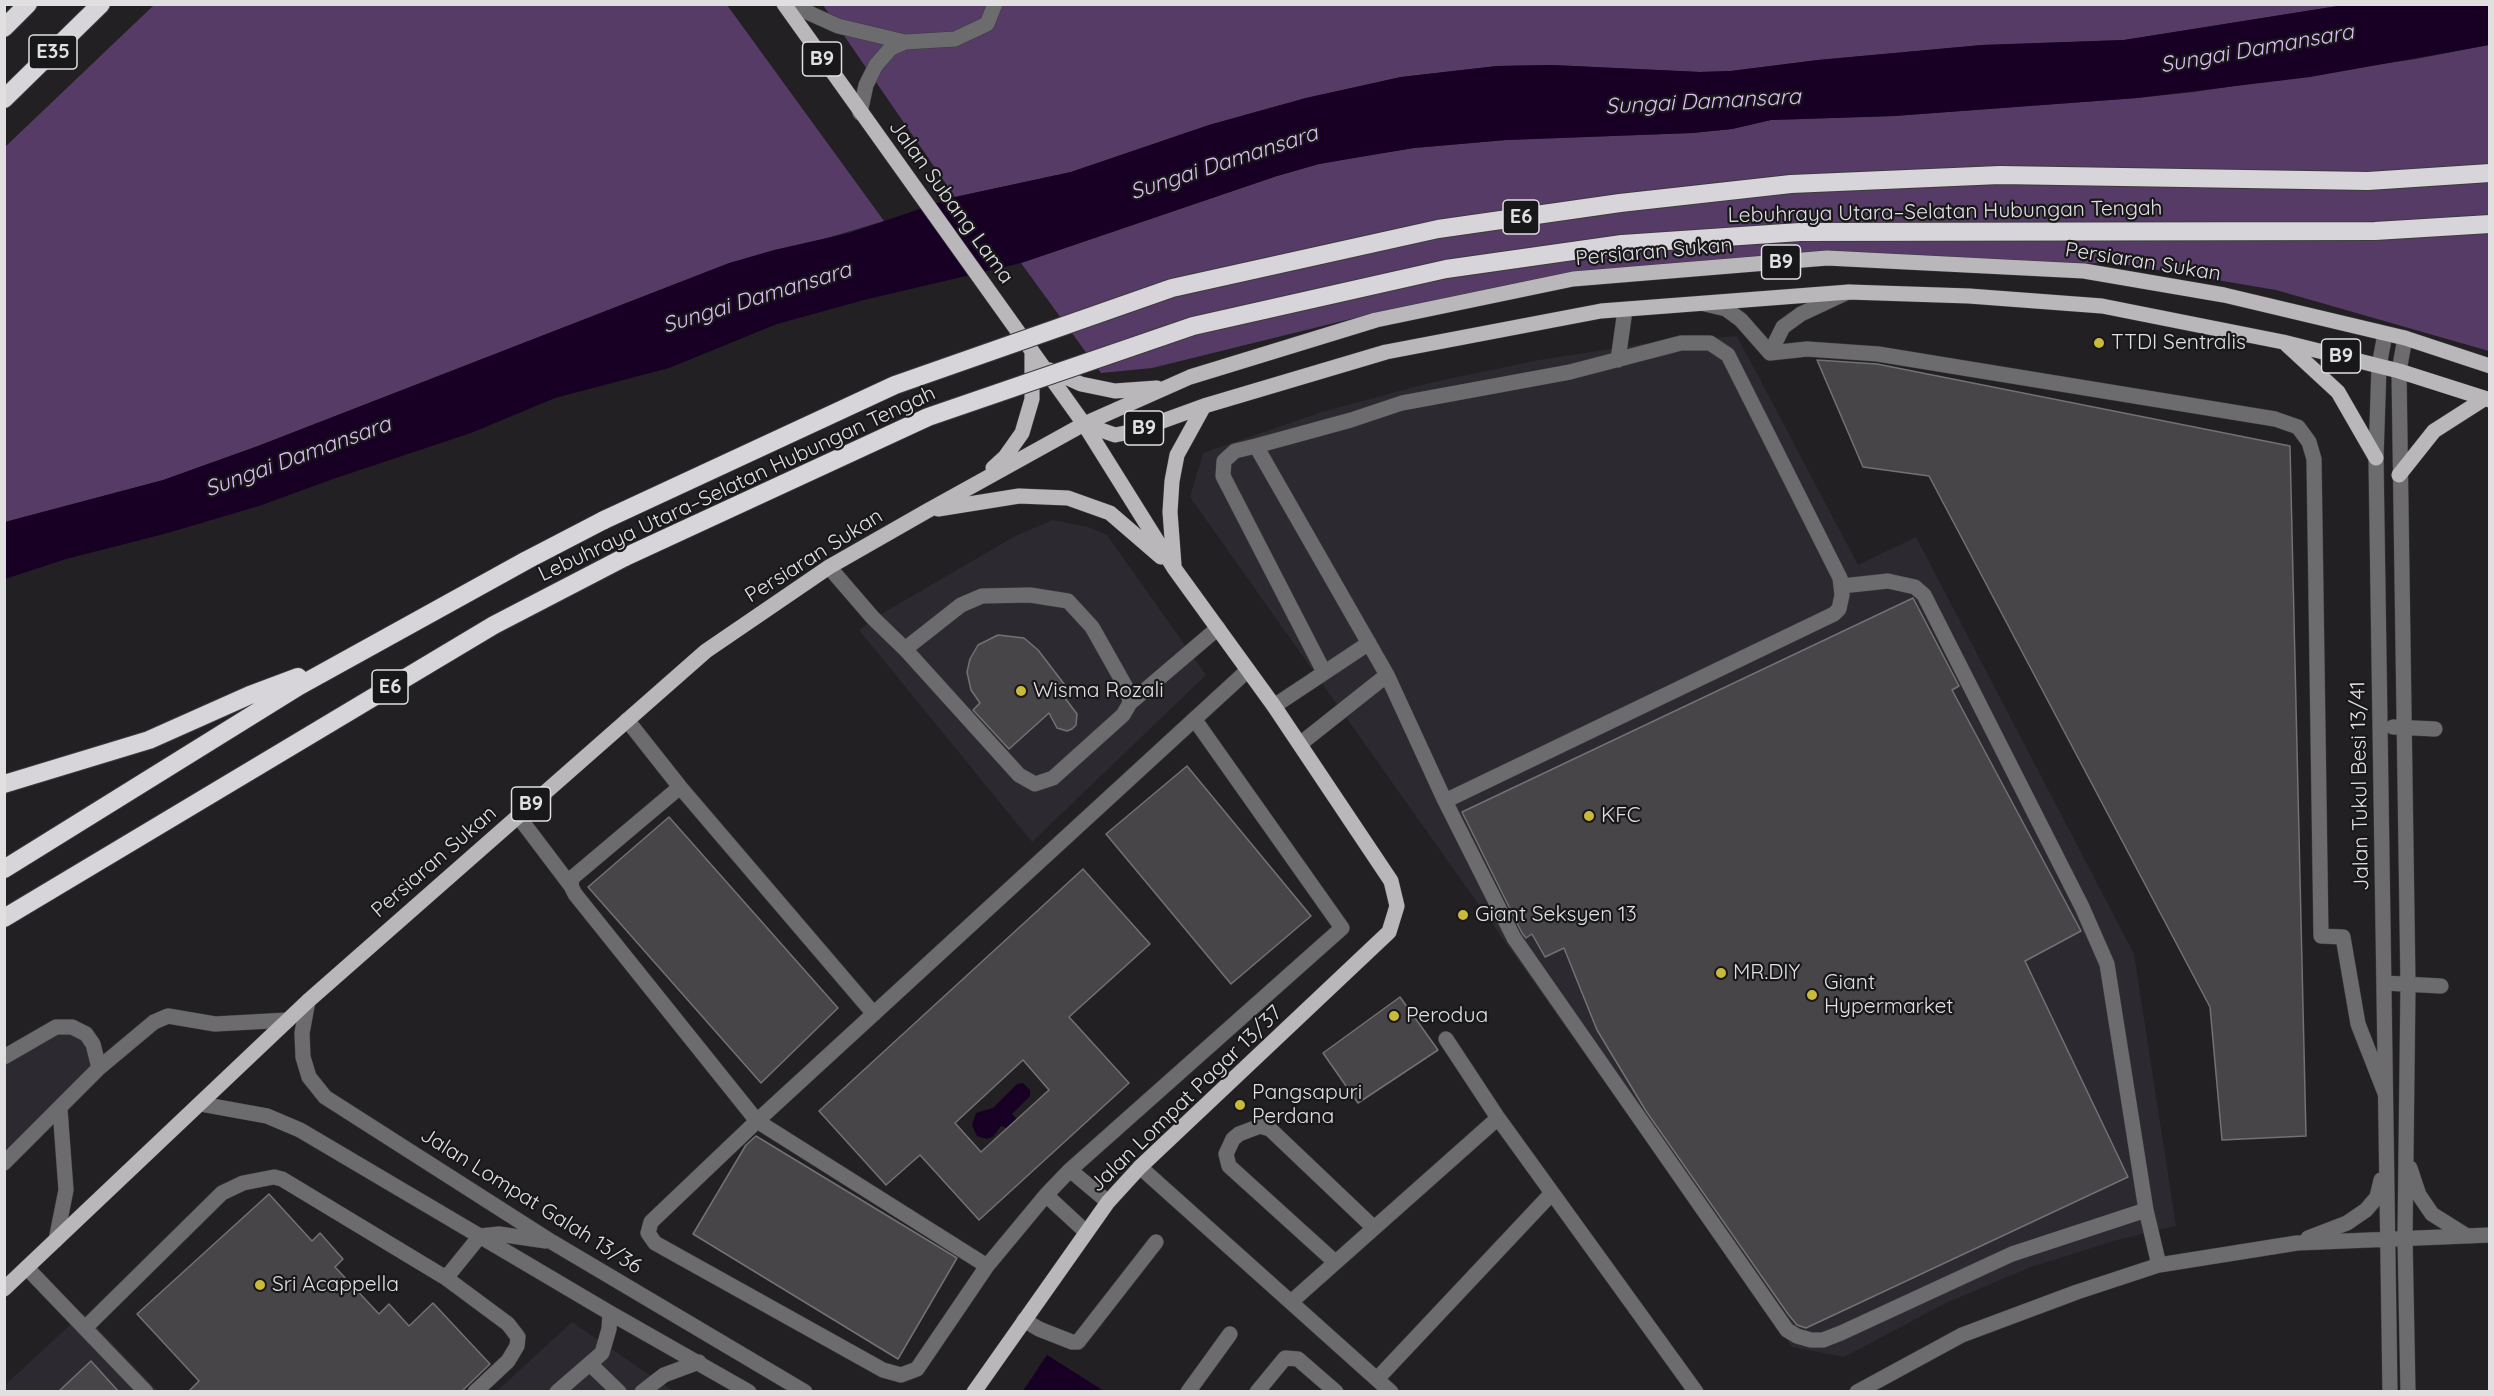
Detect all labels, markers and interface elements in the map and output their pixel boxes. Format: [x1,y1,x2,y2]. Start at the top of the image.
water label: Sungai Damansara [2158,19,2356,79]
road number: E35 [29,35,77,69]
road number: B9 [802,42,842,76]
water label: Sungai Damansara [1604,84,1802,120]
street label: Jalan Subang Lama [883,115,1019,289]
water label: Sungai Damansara [1127,120,1321,206]
street label: Lebuhraya Utara–Selatan Hubungan Tengah [1727,196,2163,228]
road number: E6 [1503,200,1539,234]
street label: Persiaran Sukan [1574,233,1734,271]
street label: Persiaran Sukan [2063,237,2223,287]
road number: B9 [1762,245,1800,279]
water label: Sungai Damansara [659,257,855,339]
place label: TTDI Sentralis [2111,330,2246,356]
marker: TTDI Sentralis [2092,336,2106,350]
road number: B9 [2322,339,2360,373]
street label: Lebuhraya Utara–Selatan Hubungan Tengah [535,381,939,587]
water label: Sungai Damansara [201,411,395,503]
road number: B9 [1124,411,1164,445]
street label: Persiaran Sukan [741,504,887,608]
road number: E6 [372,670,408,704]
place label: Wisma Rozali [1033,678,1164,704]
street label: Jalan Tukul Besi 13/41 [2346,681,2374,891]
marker: Wisma Rozali [1014,684,1028,698]
road number: B9 [512,787,550,821]
street label: Persiaran Sukan [366,801,502,923]
place label: KFC [1601,803,1641,829]
marker: KFC [1582,809,1596,823]
place label: Giant Seksyen 13 [1475,902,1637,928]
marker: Giant Seksyen 13 [1456,908,1470,922]
place label: MR.DIY [1733,960,1800,986]
marker: MR.DIY [1714,966,1728,980]
place label: Giant Hypermarket [1824,970,1953,1020]
marker: Giant Hypermarket [1805,988,1819,1002]
street label: Jalan Lompat Pagar 13/37 [1085,1000,1287,1198]
place label: Perodua [1406,1003,1488,1029]
marker: Perodua [1387,1009,1401,1023]
place label: Pangsapuri Perdana [1252,1080,1362,1130]
marker: Pangsapuri Perdana [1233,1098,1247,1112]
street label: Jalan Lompat Galah 13/36 [416,1122,646,1280]
place label: Sri Acappella [272,1272,399,1298]
marker: Sri Acappella [253,1278,267,1292]

